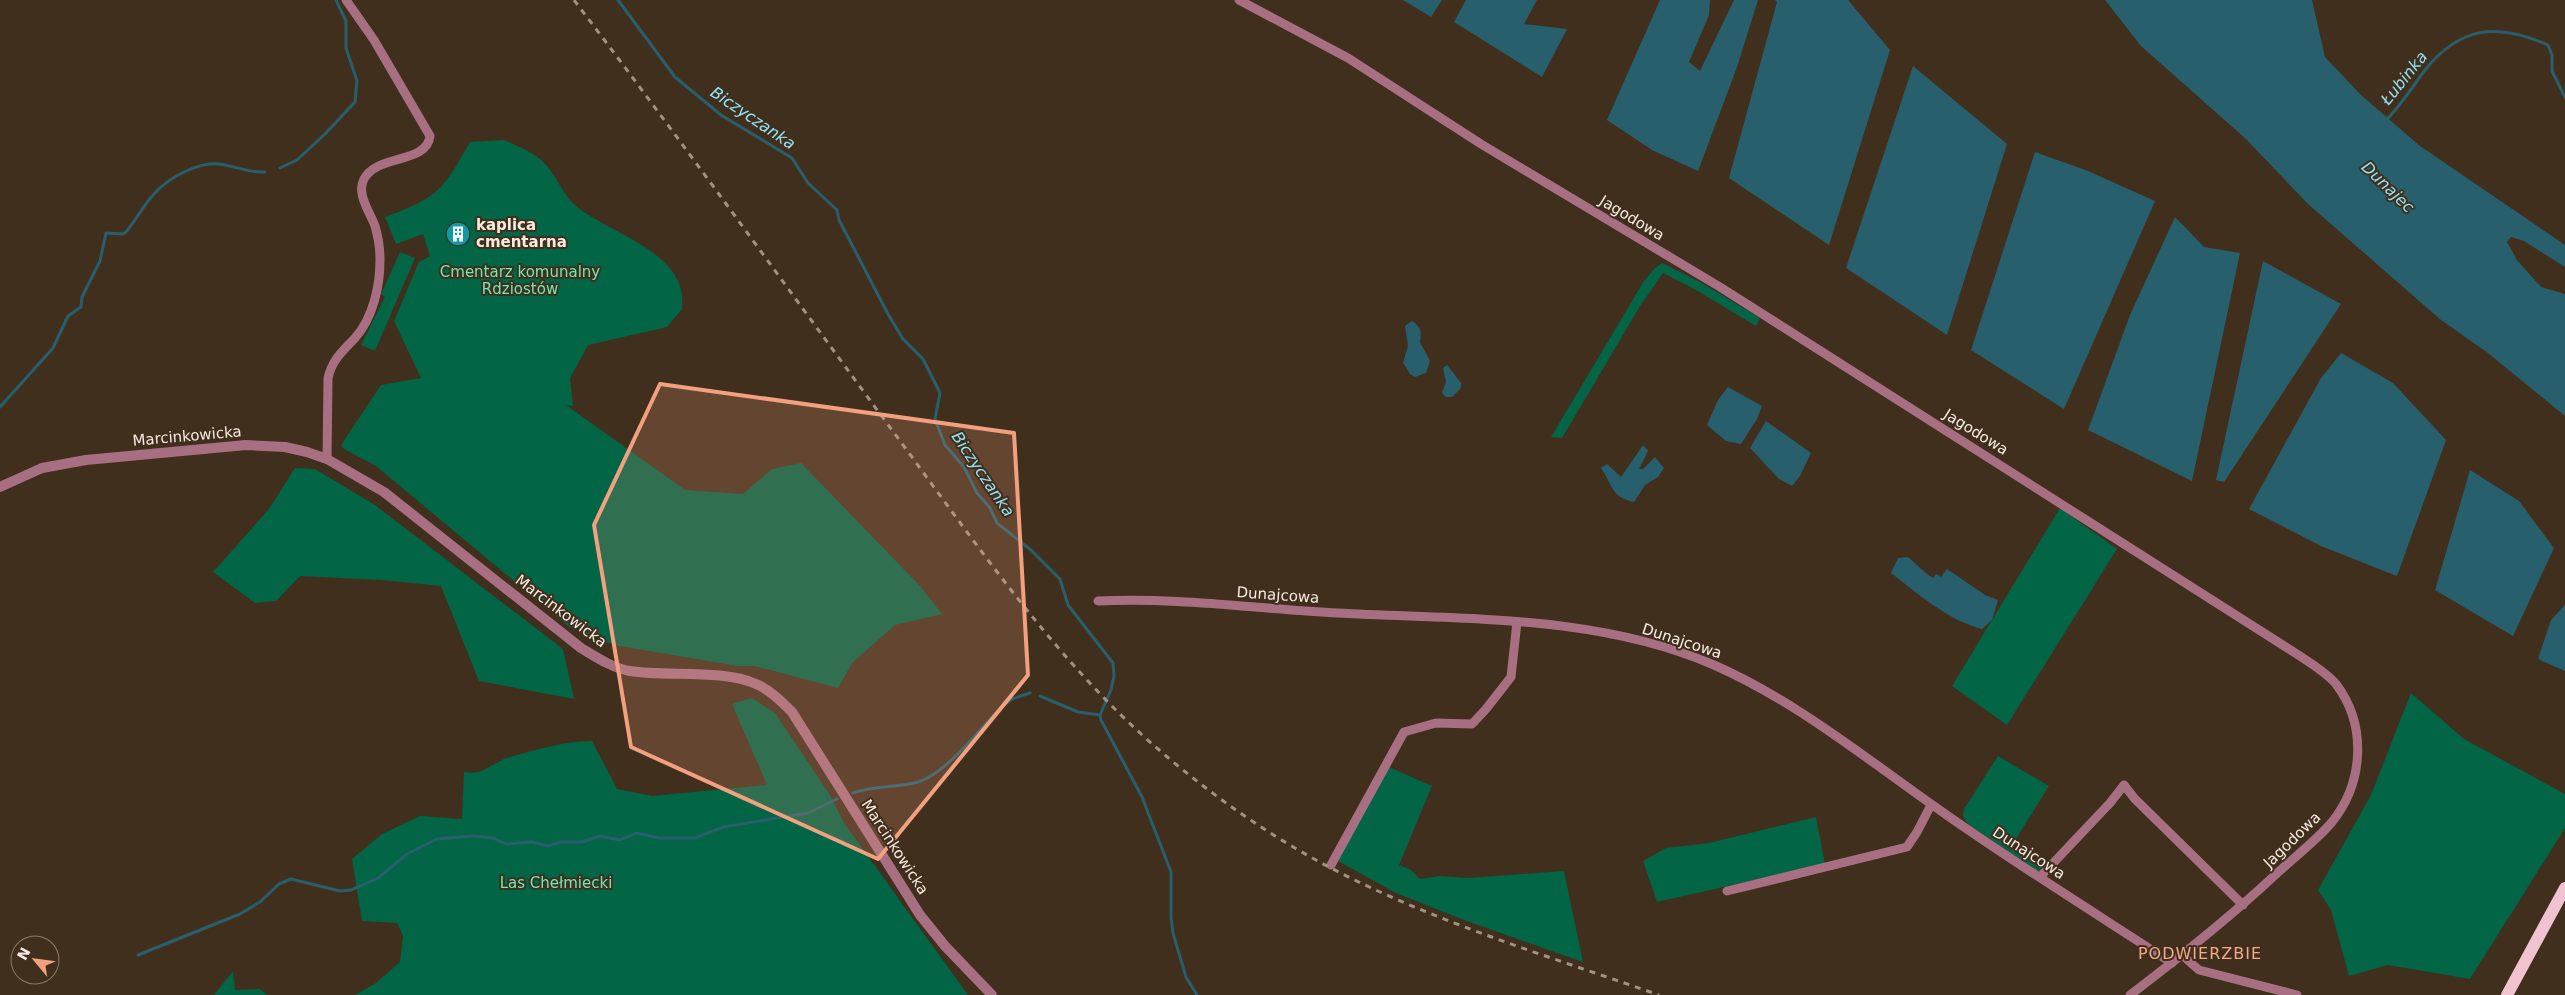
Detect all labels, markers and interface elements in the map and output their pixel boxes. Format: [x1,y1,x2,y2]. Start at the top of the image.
water label: Łubinka [2376,48,2431,109]
water label: Biczyczanka [707,83,799,153]
water label: Dunajec [2358,157,2418,217]
street label: Jagodowa [1595,191,1668,244]
place label: kaplica cmentarna [476,216,567,251]
building icon: kaplica cmentarna [445,221,471,247]
park label: Cmentarz komunalny Rdziostów [440,263,600,298]
street label: Jagodowa [1940,405,2012,459]
street label: Marcinkowicka [132,422,242,450]
water label: Biczyczanka [948,428,1018,520]
street label: Marcinkowicka [512,571,610,651]
street label: Dunajcowa [1236,583,1320,607]
street label: Dunajcowa [1640,620,1724,662]
street label: Marcinkowicka [858,796,932,898]
street label: Jagodowa [2259,808,2324,872]
street label: Dunajcowa [1989,823,2069,883]
park label: Las Chełmiecki [500,874,612,892]
north arrow [10,935,60,985]
district label: PODWIERZBIE [2138,944,2262,963]
text: N [14,945,33,963]

